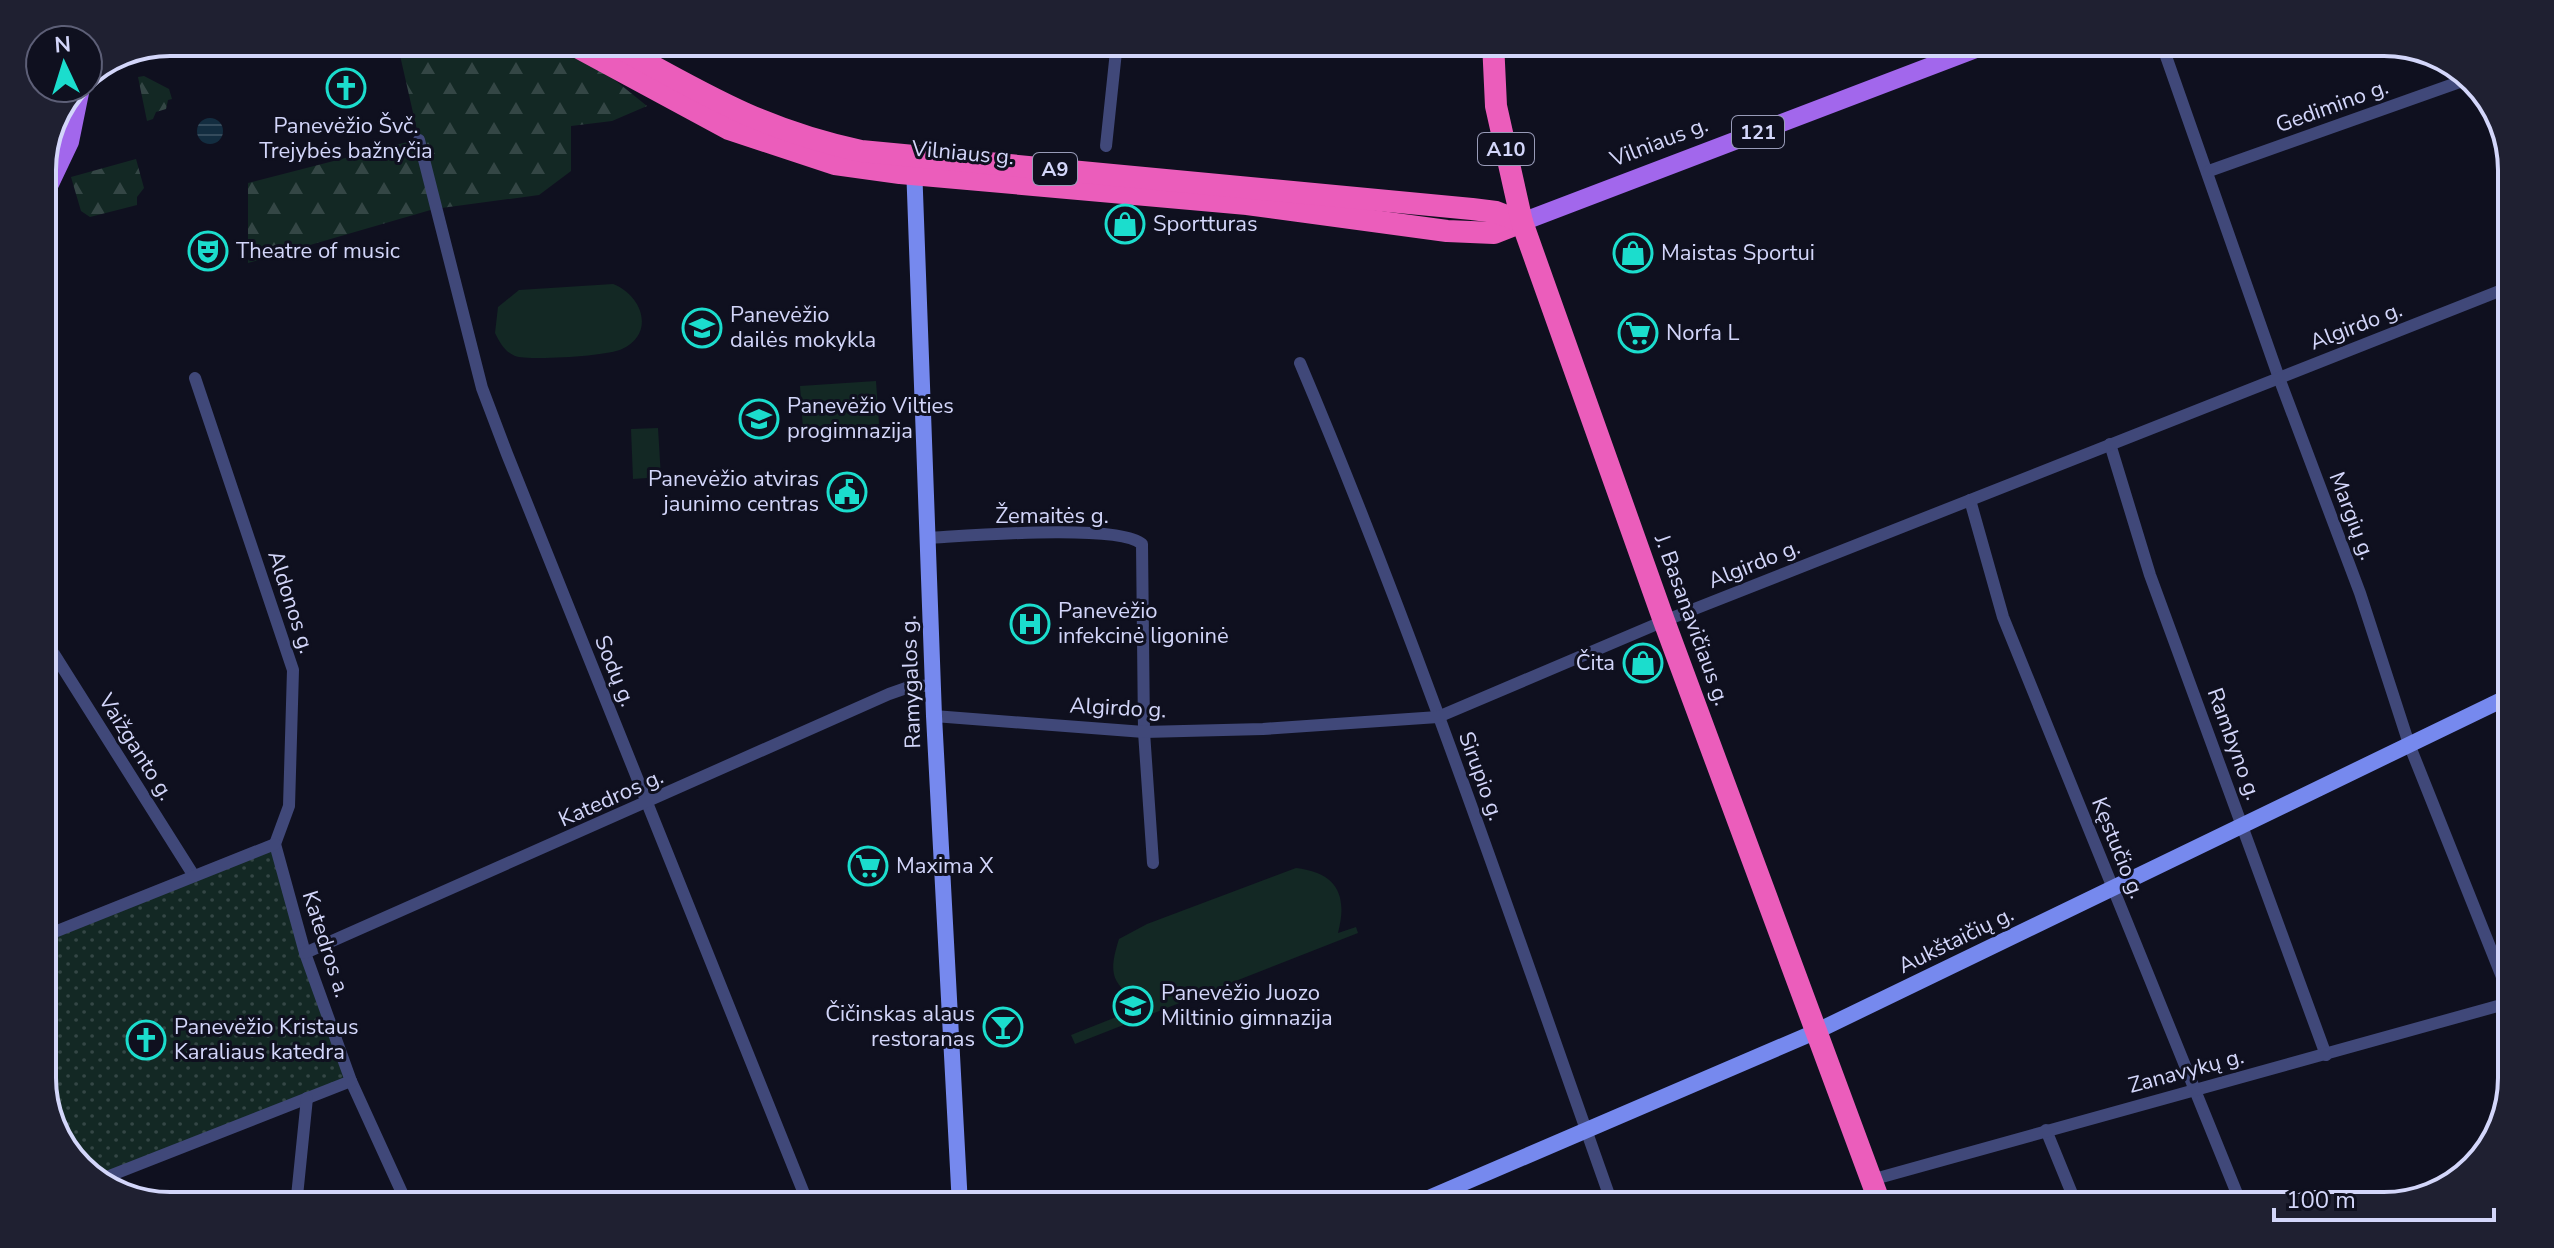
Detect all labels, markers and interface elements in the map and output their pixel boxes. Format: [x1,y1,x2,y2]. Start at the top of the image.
north arrow [24,24,104,104]
text: N [53,30,72,61]
church icon: Panevėžio Švč. Trejybės bažnyčia [325,67,367,109]
street label: Gedimino g. [2272,72,2392,140]
street label: Vilniaus g. [1605,110,1712,175]
place label: Panevėžio Švč. Trejybės bažnyčia [259,111,433,166]
road number: 121 [1732,116,1784,148]
road number: A10 [1478,133,1534,165]
street label: Vilniaus g. [910,134,1015,172]
road number: A9 [1033,153,1077,185]
shop icon: Sportturas [1104,203,1146,245]
place label: Sportturas [1153,209,1258,239]
theatre icon: Theatre of music [187,230,229,272]
shop icon: Maistas Sportui [1612,232,1654,274]
place label: Theatre of music [236,236,400,266]
place label: Maistas Sportui [1661,238,1815,268]
street label: Algirdo g. [2305,295,2407,357]
place label: Panevėžio dailės mokykla [730,300,876,355]
school or university icon: Panevėžio dailės mokykla [681,307,723,349]
supermarket icon: Norfa L [1617,312,1659,354]
place label: Norfa L [1666,318,1739,348]
place label: Panevėžio Vilties progimnazija [787,391,954,446]
school or university icon: Panevėžio Vilties progimnazija [738,398,780,440]
place label: Panevėžio atviras jaunimo centras [648,464,819,519]
street label: Margių g. [2321,468,2383,564]
public building icon: Panevėžio atviras jaunimo centras [826,471,868,513]
street label: Žemaitės g. [995,501,1109,531]
street label: J. Basanavičiaus g. [1647,529,1737,710]
street label: Algirdo g. [1704,532,1804,596]
street label: Aldonos g. [260,547,322,657]
place label: Panevėžio infekcinė ligoninė [1058,596,1229,651]
hospital icon: Panevėžio infekcinė ligoninė [1009,603,1051,645]
street label: Ramygalos g. [894,615,928,749]
street label: Sodų g. [587,631,643,711]
shop icon: Čita [1622,642,1664,684]
place label: Čita [1576,648,1615,678]
street label: Rambyno g. [2200,684,2268,804]
street label: Vaižganto g. [91,687,181,806]
street label: Algirdo g. [1069,690,1167,726]
street label: Sirupio g. [1451,727,1511,825]
street label: Katedros g. [554,762,668,834]
street label: Kęstučio g. [2084,793,2152,903]
supermarket icon: Maxima X [847,845,889,887]
place label: Maxima X [896,851,994,881]
street label: Katedros a. [295,887,357,1001]
street label: Aukštaičių g. [1893,899,2019,981]
place label: Panevėžio Juozo Miltinio gimnazija [1161,978,1333,1033]
school or university icon: Panevėžio Juozo Miltinio gimnazija [1112,985,1154,1027]
place label: Čičinskas alaus restoranas [825,999,975,1054]
bar icon: Čičinskas alaus restoranas [982,1006,1024,1048]
place label: Panevėžio Kristaus Karaliaus katedra [174,1012,359,1067]
church icon: Panevėžio Kristaus Karaliaus katedra [125,1019,167,1061]
street label: Zanavykų g. [2125,1041,2247,1101]
scale bar [2274,1172,2494,1222]
text: 100 m [2286,1184,2356,1216]

